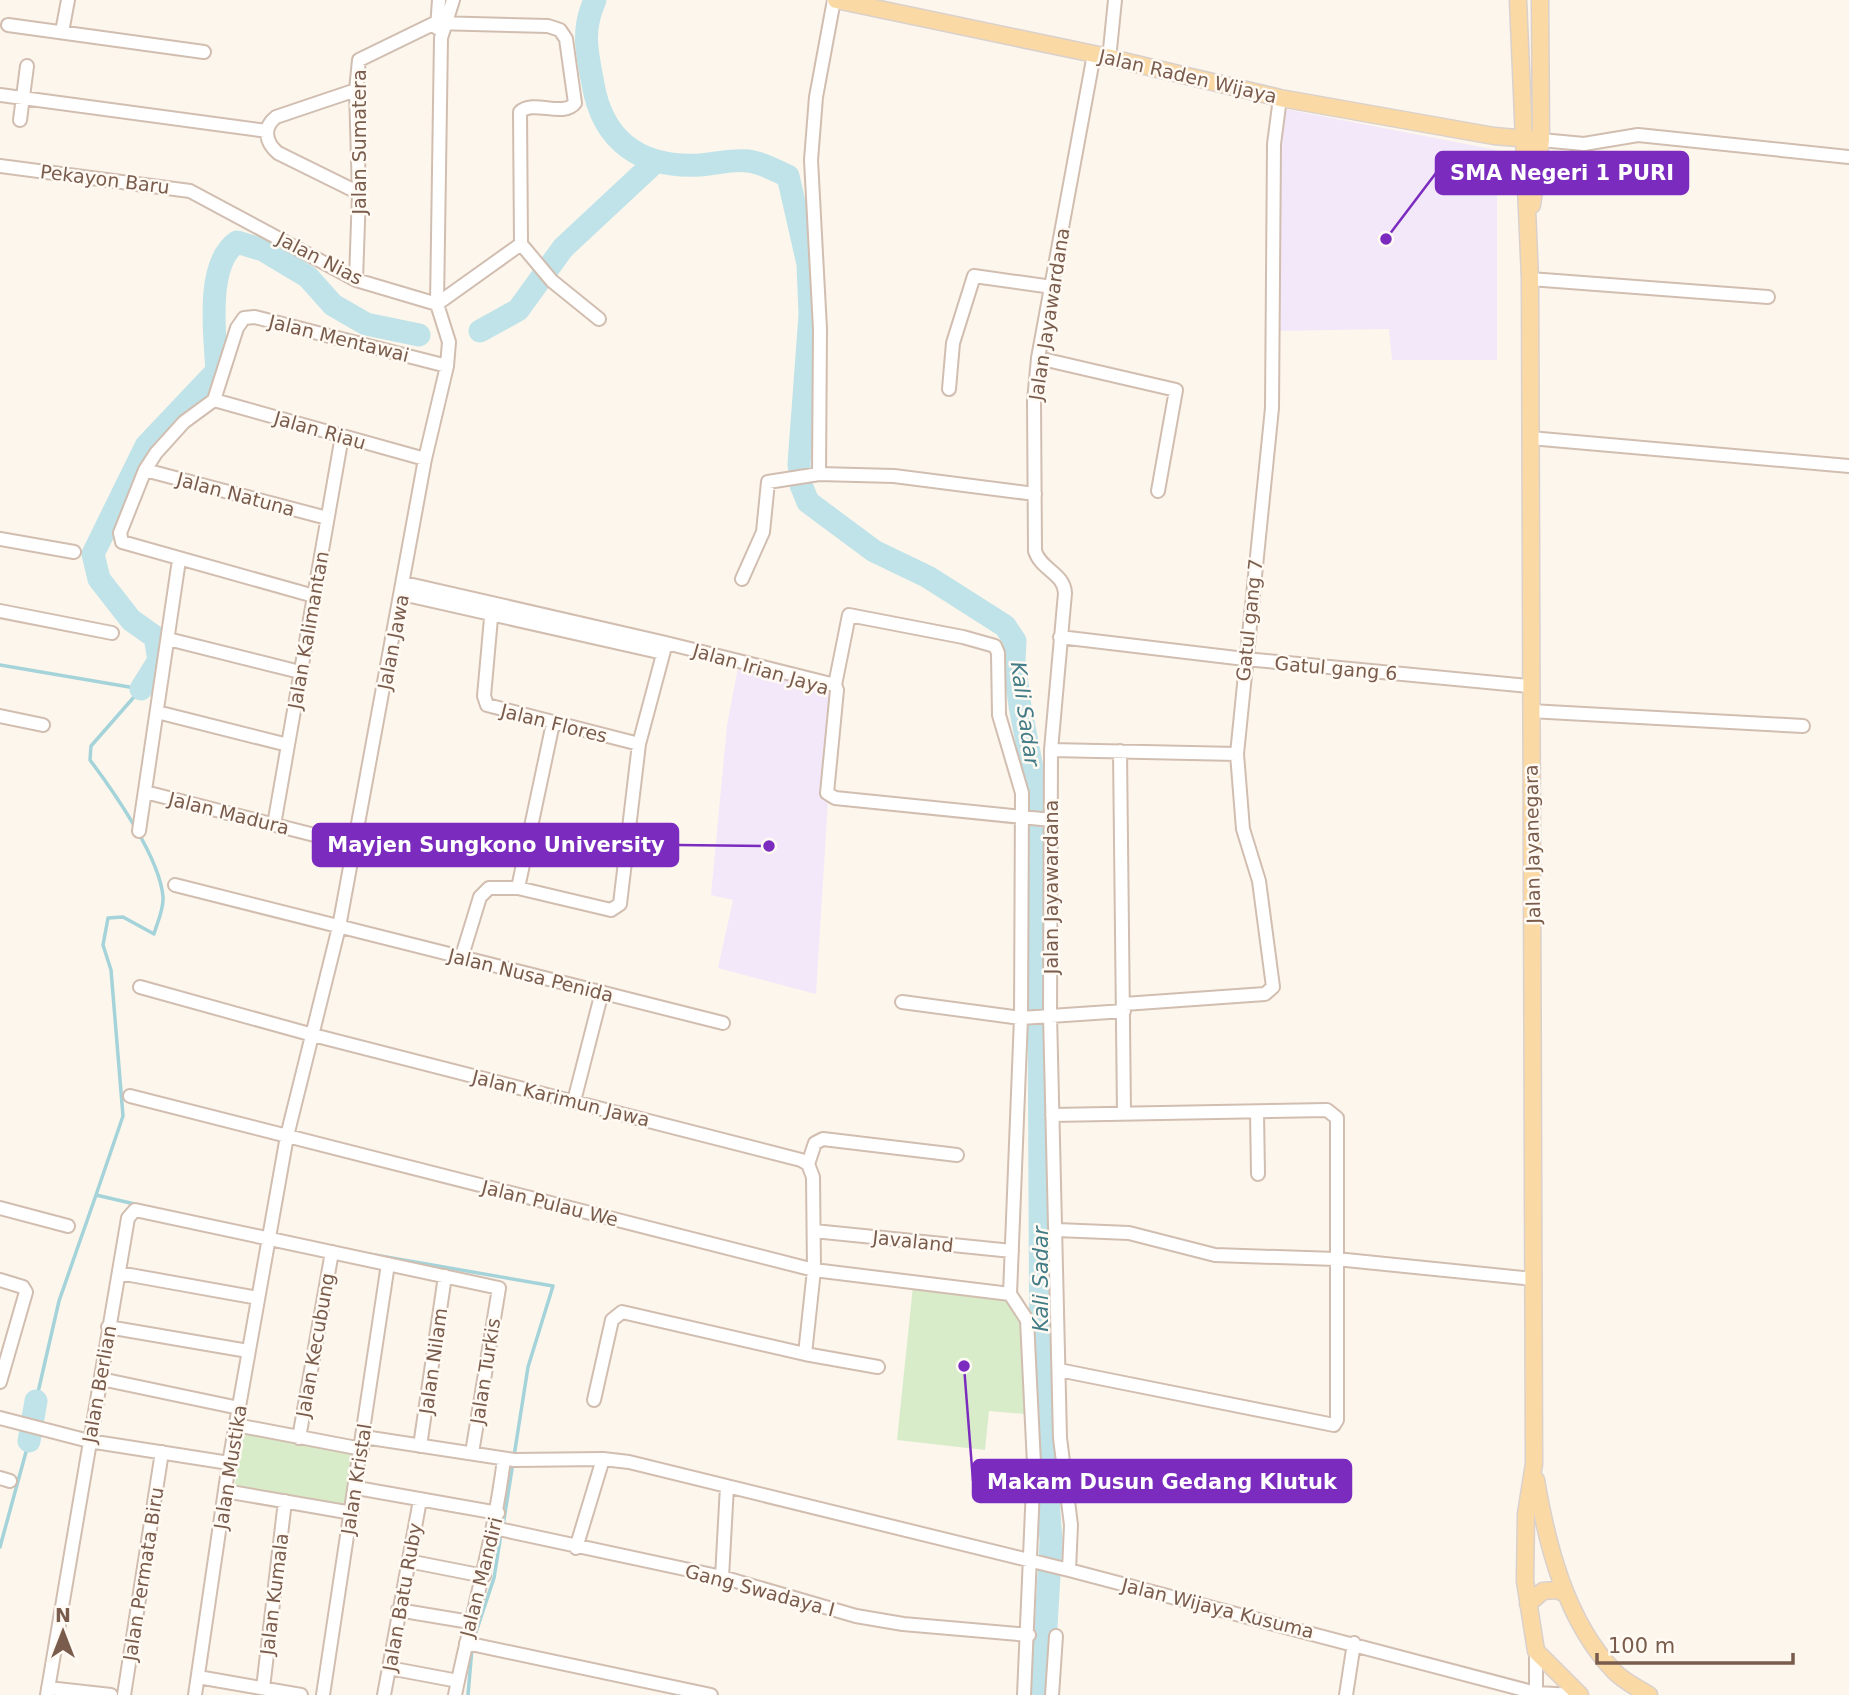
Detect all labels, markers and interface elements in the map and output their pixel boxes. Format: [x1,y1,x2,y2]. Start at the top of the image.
street label: Jalan Raden Wijaya [1096,45,1279,107]
street label: Jalan Sumatera [348,69,370,216]
callout: SMA Negeri 1 PURI [1436,152,1688,194]
street label: Pekayon Baru [39,160,171,198]
text: SMA Negeri 1 PURI [1450,161,1674,185]
street label: Jalan Jayawardana [1024,226,1074,403]
street label: Jalan Nias [273,227,367,289]
street label: Jalan Mentawai [266,310,411,366]
street label: Jalan Riau [271,406,368,454]
street label: Jalan Natuna [174,467,297,520]
street label: Jalan Kalimantan [283,549,333,712]
street label: Gatul gang 7 [1232,558,1266,682]
street label: Jalan Jawa [373,592,413,693]
street label: Jalan Irian Jaya [689,639,832,699]
street label: Gatul gang 6 [1274,652,1398,684]
water label: Kali Sadar [1006,660,1044,769]
street label: Jalan Flores [497,699,610,747]
street label: Jalan Jayanegara [1520,764,1544,925]
street label: Jalan Madura [165,787,292,839]
street label: Jalan Jayawardana [1040,800,1062,975]
callout: Mayjen Sungkono University [313,824,678,866]
text: Mayjen Sungkono University [327,833,665,857]
street label: Jalan Nusa Penida [445,944,616,1006]
street label: Jalan Karimun Jawa [469,1065,652,1131]
street label: Jalan Pulau We [479,1175,620,1231]
water label: Kali Sadar [1029,1225,1053,1332]
street label: Javaland [870,1226,955,1256]
street label: Jalan Kecubung [291,1271,339,1420]
street label: Jalan Nilam [415,1306,451,1417]
street label: Jalan Turkis [466,1316,504,1427]
street label: Jalan Berlian [78,1323,120,1446]
street label: Jalan Mustika [209,1403,251,1532]
street label: Jalan Kristal [336,1422,376,1537]
callout: Makam Dusun Gedang Klutuk [973,1460,1351,1502]
text: Makam Dusun Gedang Klutuk [987,1470,1338,1494]
street label: Jalan Permata Biru [118,1486,168,1663]
street label: Jalan Mandiri [455,1515,507,1640]
street label: Jalan Batu Ruby [378,1521,426,1674]
street label: Jalan Kumala [255,1532,292,1657]
street label: Gang Swadaya I [683,1559,837,1621]
street label: Jalan Wijaya Kusuma [1119,1573,1316,1643]
north arrow [28,1597,98,1667]
text: N [55,1604,71,1626]
scale bar [1597,1622,1793,1666]
text: 100 m [1608,1634,1675,1658]

